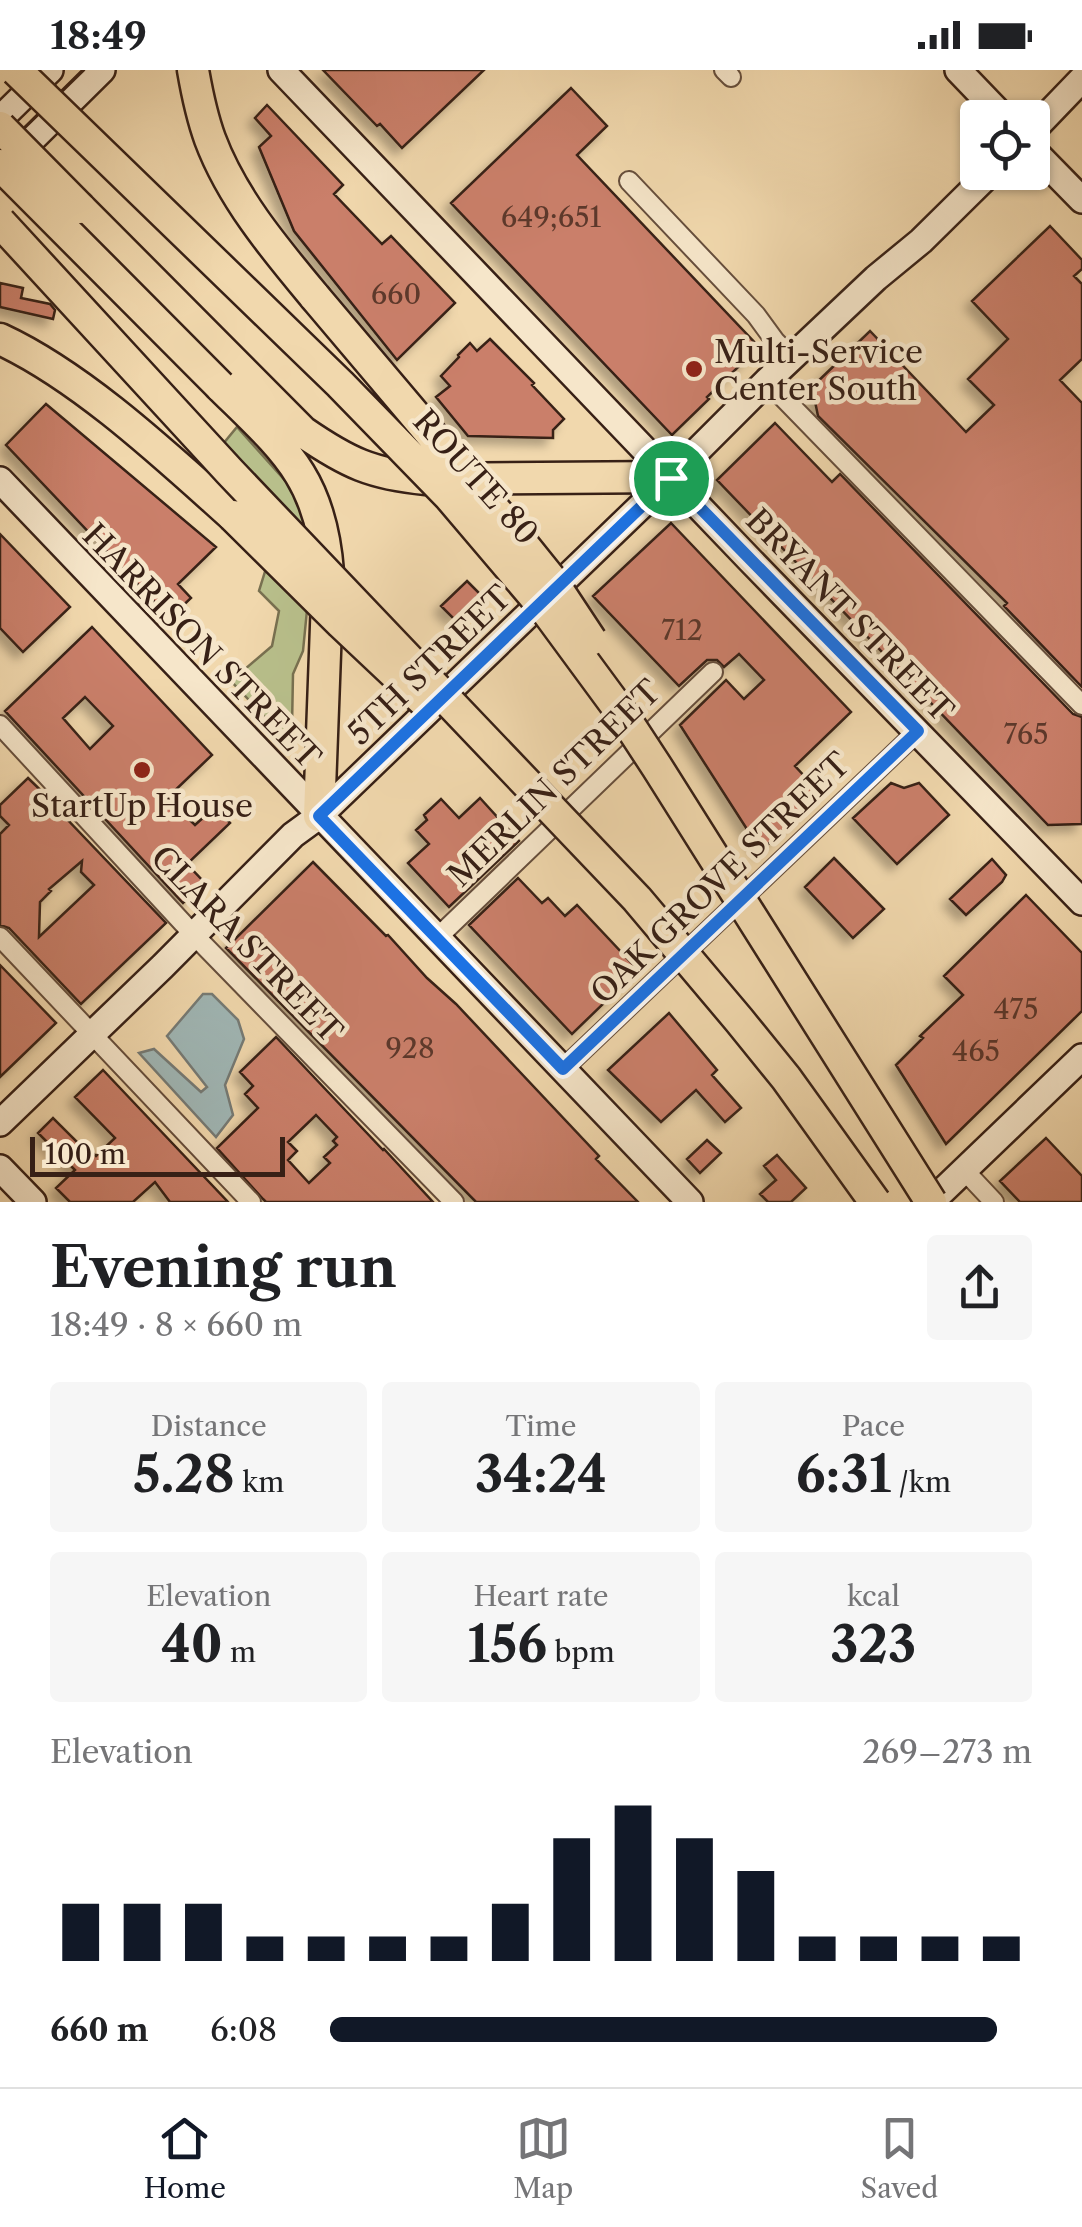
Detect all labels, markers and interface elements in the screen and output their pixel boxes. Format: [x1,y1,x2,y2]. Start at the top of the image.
text: 18:49 [50,12,147,59]
map controls [960,100,1050,190]
button: locate [960,100,1050,190]
house number: 649;651 [501,200,601,234]
house number: 660 [371,277,421,311]
place label: Multi-Service Center South [714,332,923,408]
marker: Multi-Service Center South [683,358,705,380]
street label: ROUTE 80 [405,402,547,552]
pin [629,436,714,521]
icon: arrive [644,451,699,506]
street label: BRYANT STREET [738,500,962,730]
street label: HARRISON STREET [75,516,329,776]
street label: 5TH STREET [339,577,519,753]
house number: 712 [661,613,703,647]
street label: MERLIN STREET [440,672,668,894]
house number: 765 [1004,717,1048,751]
street label: OAK GROVE STREET [583,744,858,1012]
marker: StartUp House [131,759,153,781]
place label: StartUp House [31,786,253,825]
street label: CLARA STREET [143,838,351,1050]
house number: 475 [993,992,1039,1026]
house number: 928 [385,1031,435,1065]
house number: 465 [952,1034,1000,1068]
scale bar [30,1132,285,1176]
text: 100 m [45,1137,126,1171]
text: Evening run [50,1234,397,1301]
button: share [927,1235,1032,1340]
text: 18:49 · 8 × 660 m [50,1305,302,1344]
text: Distance [151,1409,267,1443]
text: Time [506,1409,576,1443]
text: Pace [842,1409,905,1443]
text: 5.28 [133,1443,235,1505]
text: 34:24 [475,1443,607,1505]
text: 6:31 [796,1443,891,1505]
text: km [235,1465,284,1499]
text: /km [891,1465,951,1499]
text: Elevation [146,1579,271,1613]
text: Heart rate [474,1579,608,1613]
text: kcal [847,1579,900,1613]
text: 40 [161,1613,223,1675]
text: 156 [467,1613,547,1675]
text: 323 [830,1613,916,1675]
text: m [223,1635,256,1669]
text: bpm [547,1635,615,1669]
text: Elevation [50,1732,193,1771]
text: 269–273 m [862,1732,1032,1771]
text: 660 m [50,2010,149,2049]
text: 6:08 [210,2010,277,2049]
tab: Home [144,2111,226,2205]
tab: Map [513,2111,573,2205]
tab: Saved [861,2111,938,2205]

